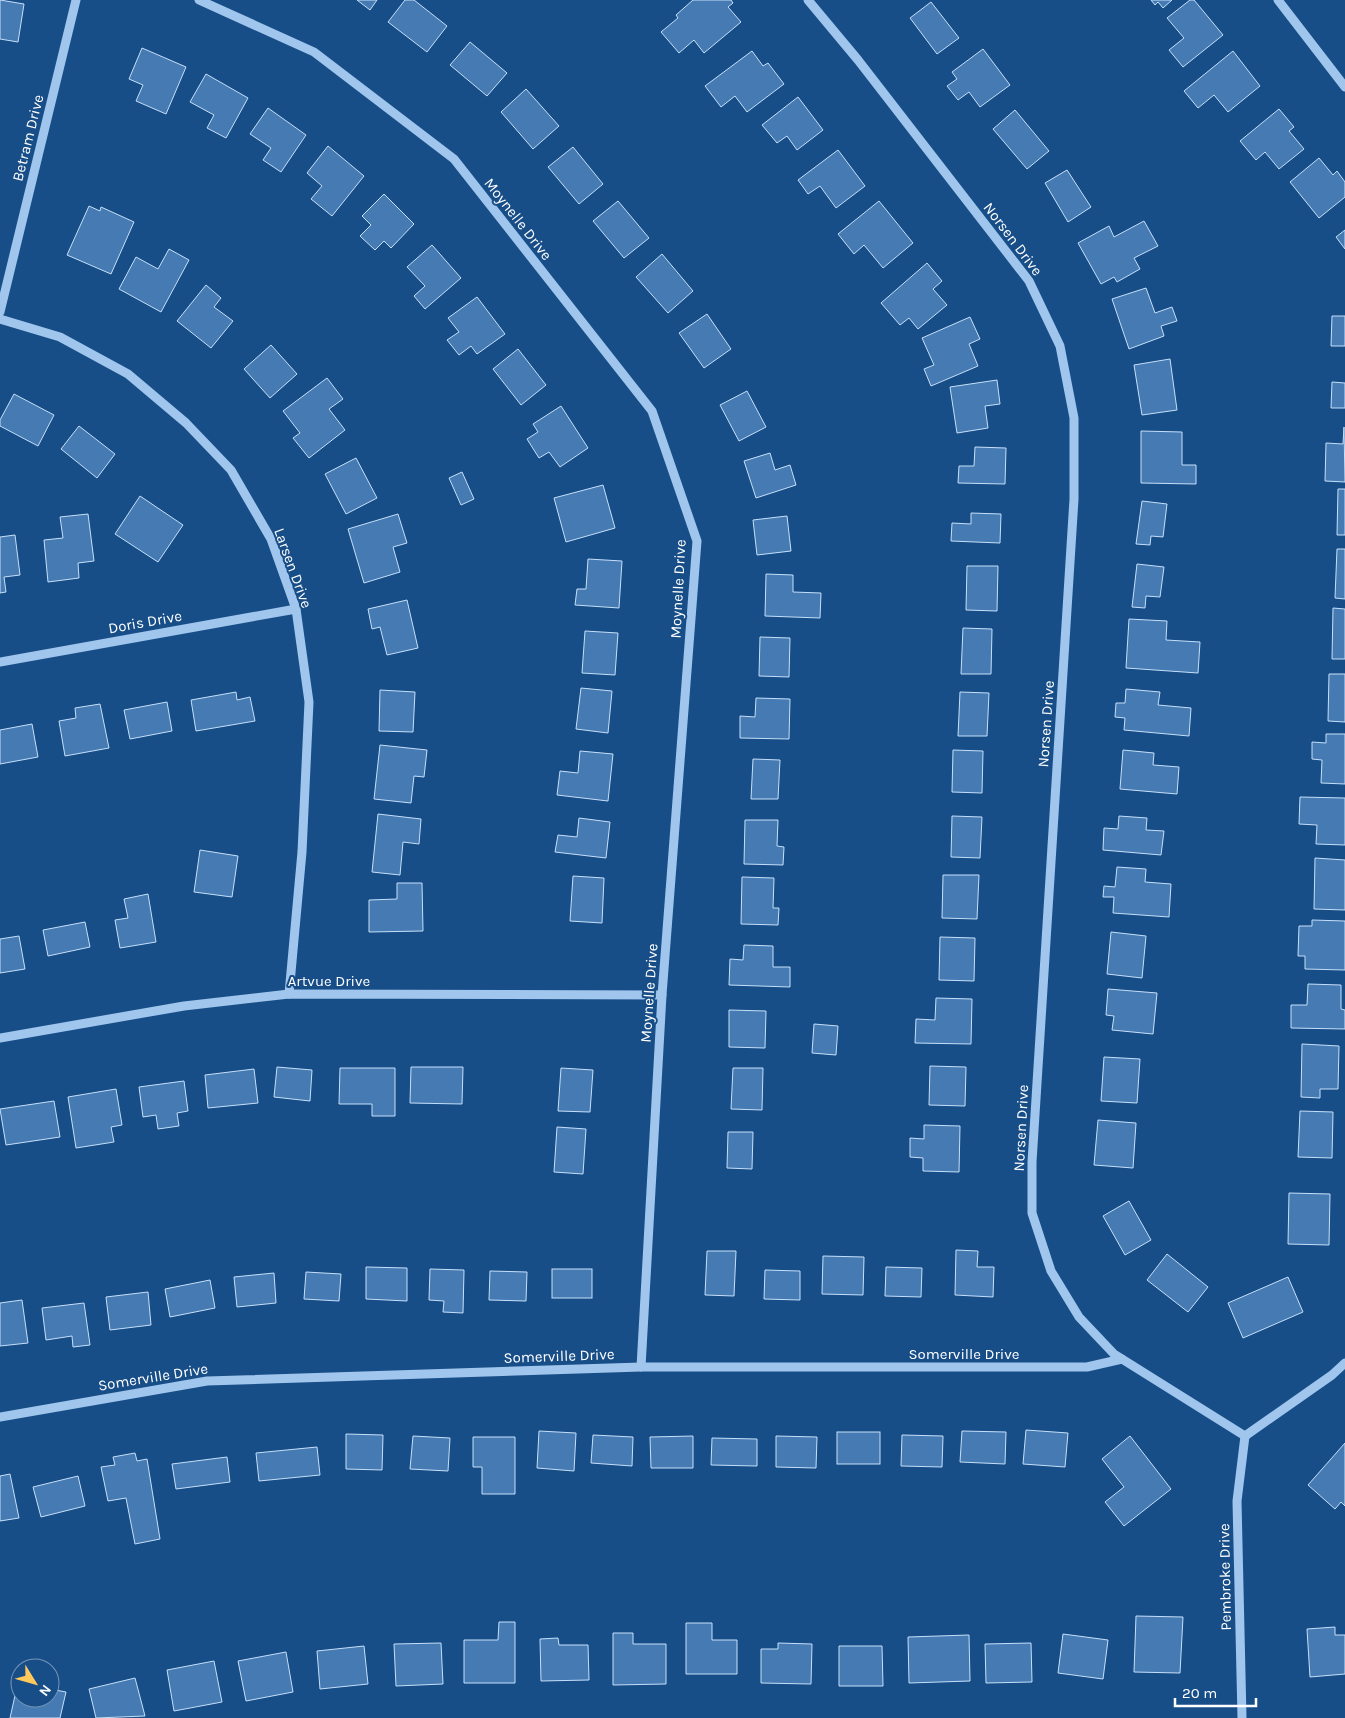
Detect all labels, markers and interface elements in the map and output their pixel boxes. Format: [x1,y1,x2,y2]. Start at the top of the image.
street label: Betram Drive [9,93,47,183]
street label: Moynelle Drive [480,174,556,264]
street label: Norsen Drive [980,199,1046,279]
street label: Larsen Drive [270,525,316,611]
street label: Moynelle Drive [666,539,690,639]
street label: Doris Drive [107,607,183,637]
street label: Norsen Drive [1034,680,1058,768]
street label: Moynelle Drive [637,943,661,1043]
street label: Artvue Drive [288,972,370,990]
street label: Norsen Drive [1010,1084,1032,1172]
street label: Somerville Drive [503,1345,615,1367]
street label: Somerville Drive [908,1345,1020,1363]
street label: Somerville Drive [97,1359,209,1395]
street label: Pembroke Drive [1215,1523,1235,1631]
north arrow [10,1658,60,1708]
scale bar [1175,1676,1256,1708]
text: N [35,1681,55,1700]
text: 20 m [1182,1684,1217,1702]

